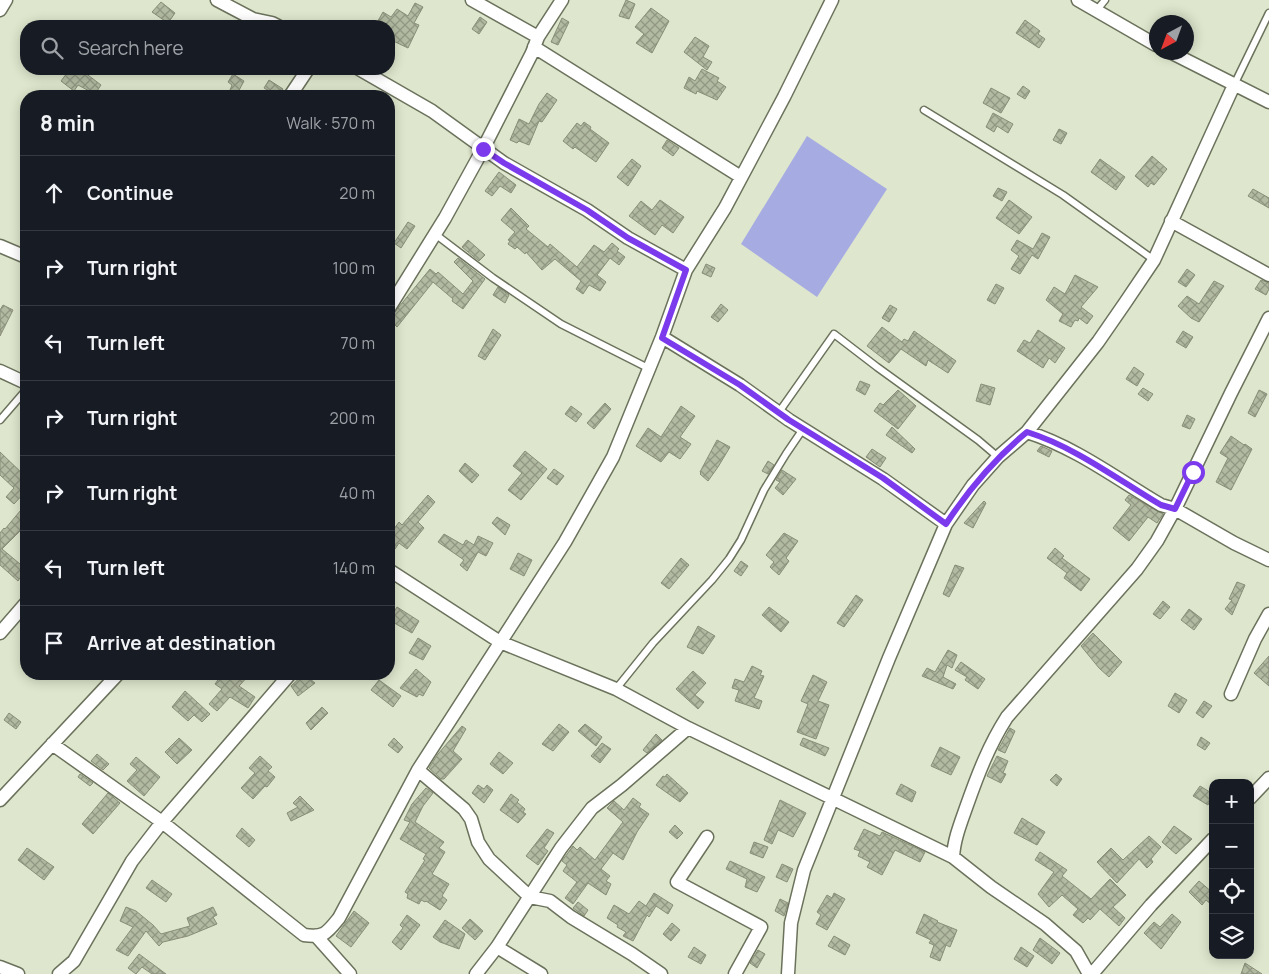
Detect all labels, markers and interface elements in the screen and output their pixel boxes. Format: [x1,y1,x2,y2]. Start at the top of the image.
north arrow [1149,15,1194,60]
search box [20,20,395,75]
icon: search [38,34,66,62]
text: Search here [78,35,184,61]
text: 8 min [40,109,95,137]
text: Walk · 570 m [286,112,375,134]
route end [472,138,495,161]
icon: ahead [40,179,68,207]
text: Continue [87,180,173,206]
text: 20 m [339,182,375,204]
icon: right [40,254,68,282]
text: Turn right [87,255,177,281]
text: 100 m [332,257,375,279]
icon: left [40,329,68,357]
text: Turn left [87,330,165,356]
text: 70 m [340,332,375,354]
icon: right [40,404,68,432]
text: Turn right [87,405,177,431]
text: 200 m [330,407,375,429]
route start [1182,461,1205,484]
icon: right [40,479,68,507]
text: Turn right [87,480,177,506]
text: 40 m [339,482,375,504]
icon: left [40,554,68,582]
text: Turn left [87,555,165,581]
text: 140 m [333,557,375,579]
icon: arrive [40,629,68,657]
text: Arrive at destination [87,630,276,656]
map controls [1209,779,1254,959]
button: + [1209,779,1254,824]
button: − [1209,824,1254,869]
button: locate [1209,869,1254,914]
button: layers [1209,914,1254,959]

